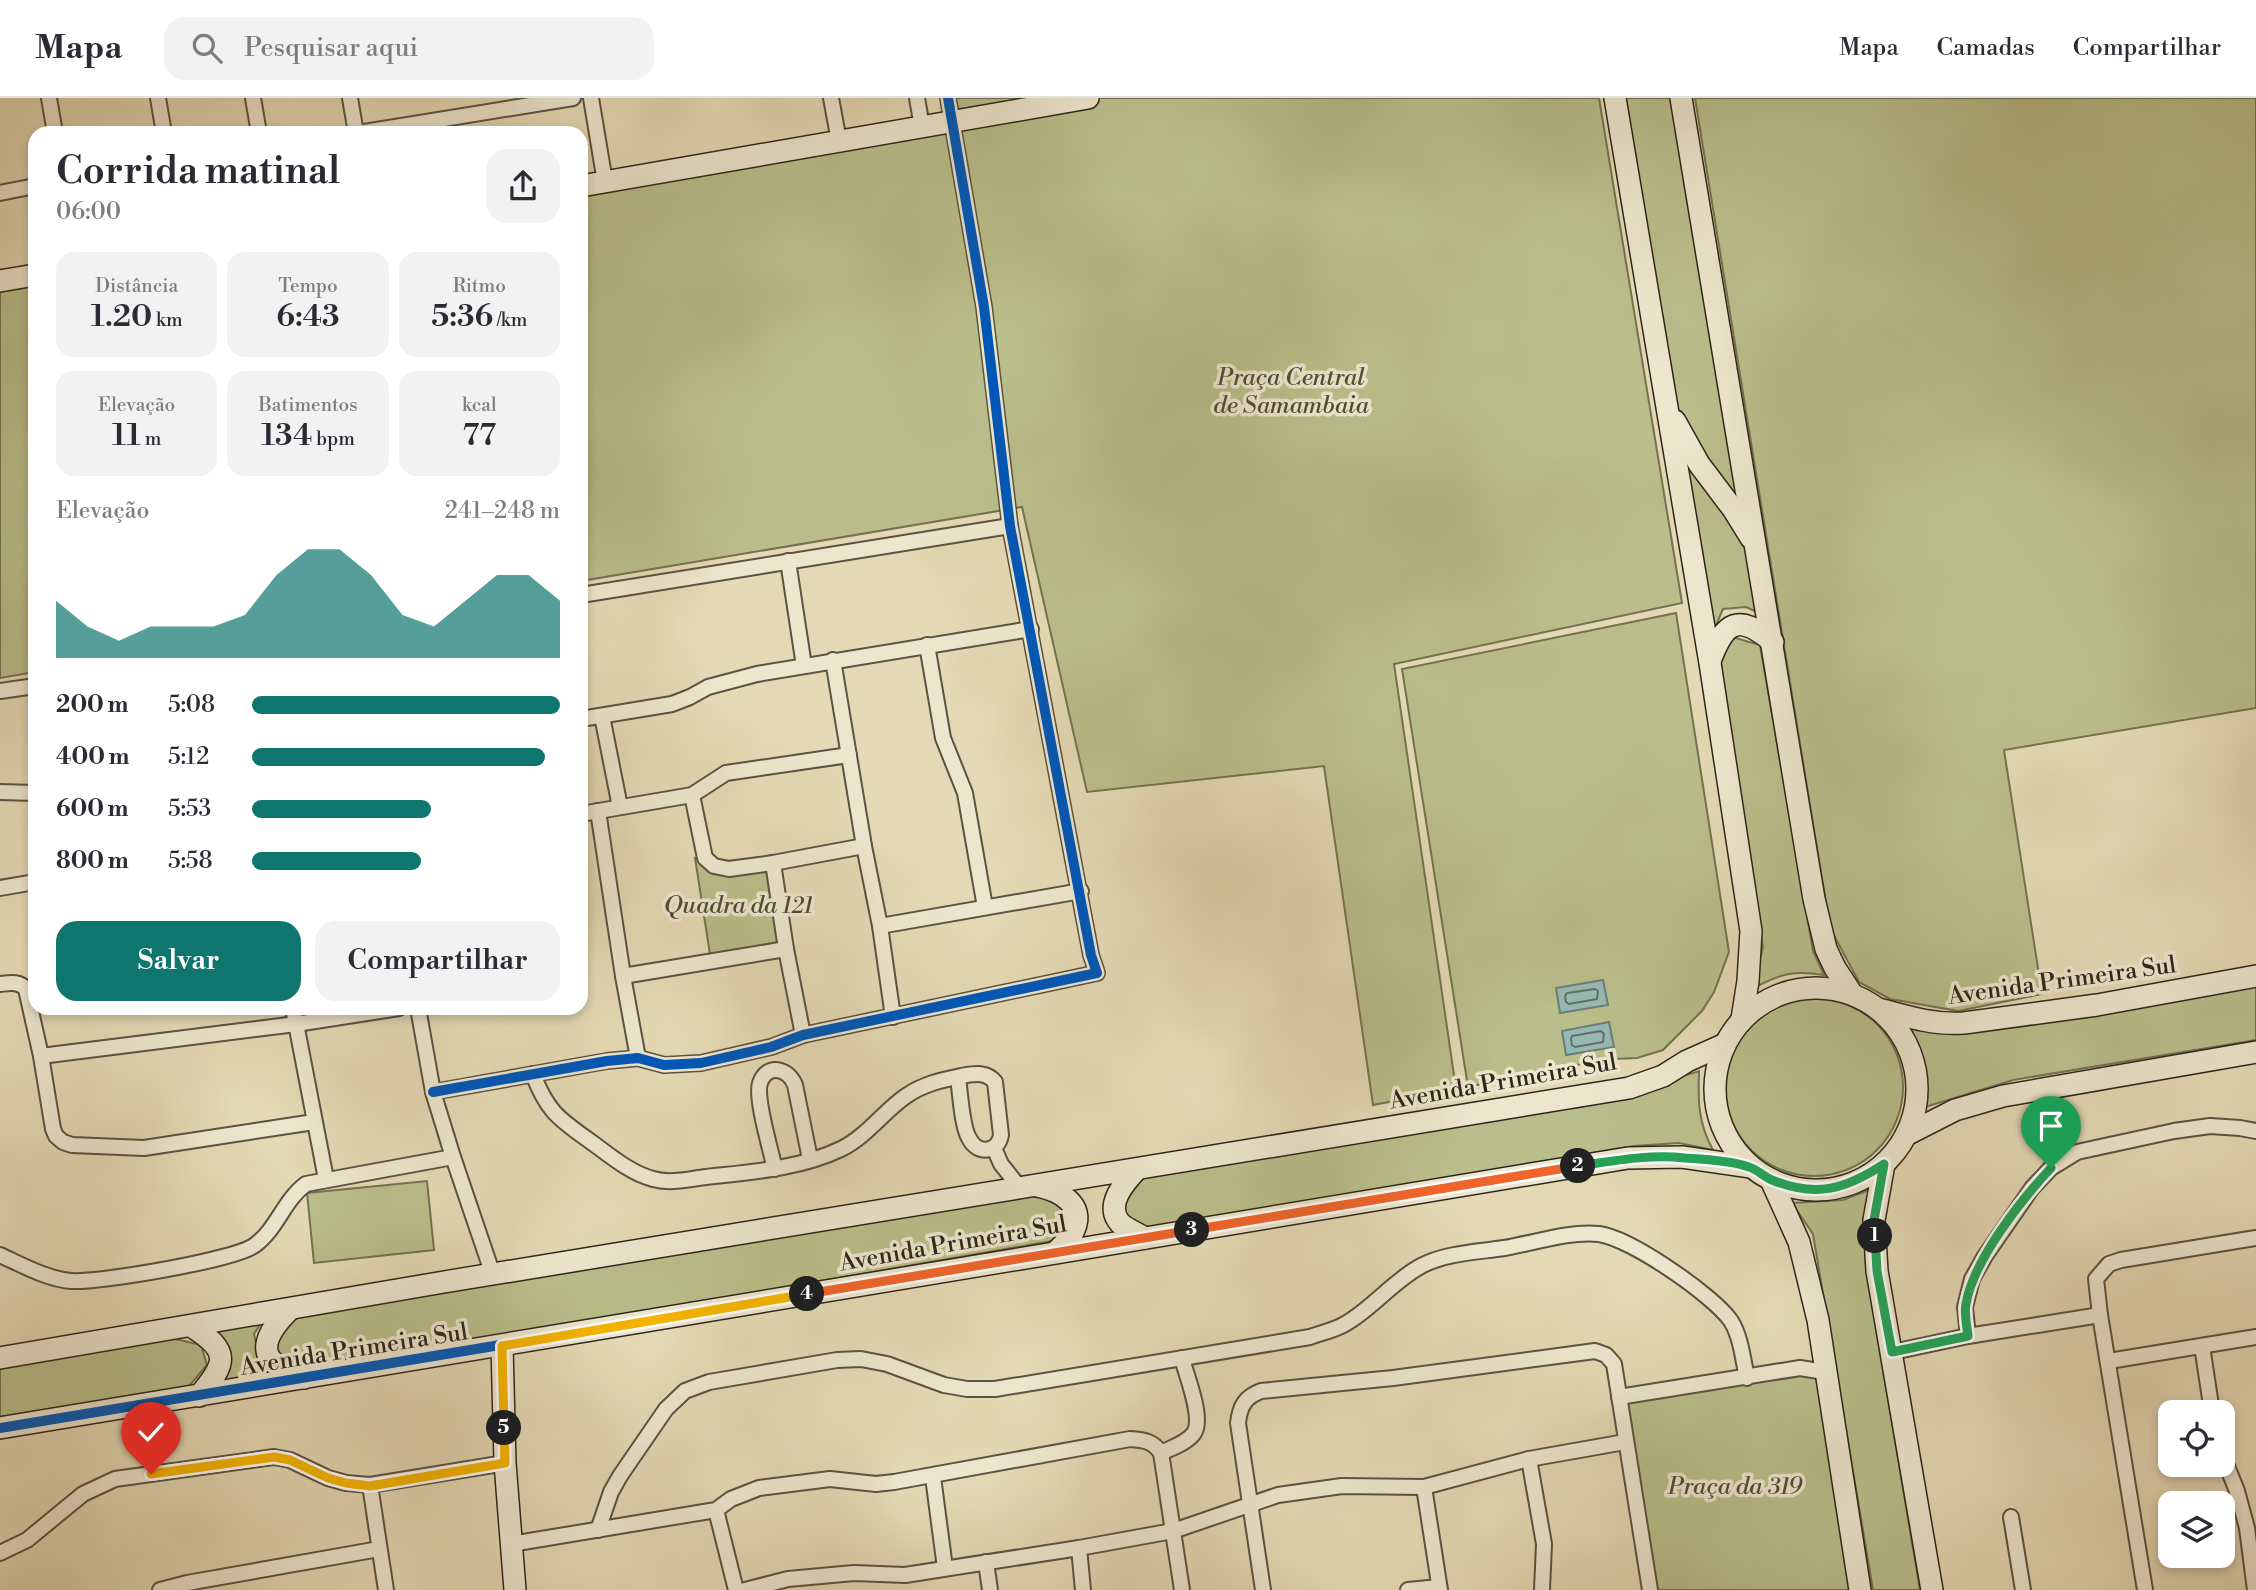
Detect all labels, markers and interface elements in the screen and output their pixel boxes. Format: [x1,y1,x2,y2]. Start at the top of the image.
search box [164,17,654,80]
text: Mapa [35,28,122,69]
icon: search [188,29,226,67]
text: Pesquisar aqui [244,32,418,64]
text: Mapa [1839,33,1899,63]
text: Camadas [1937,33,2035,63]
text: Compartilhar [2073,33,2221,63]
text: Corrida matinal [56,148,340,195]
button: share [486,149,560,223]
text: 06:00 [56,198,121,226]
text: Distância [95,274,178,298]
text: Tempo [278,274,338,298]
text: Ritmo [453,274,506,298]
text: 1.20 [91,298,152,336]
text: 6:43 [276,298,340,336]
text: 5:36 [431,298,493,336]
text: km [152,308,183,332]
text: /km [493,308,527,332]
park label: Praça Central de Samambaia [1213,363,1369,421]
text: Elevação [98,393,175,417]
text: Batimentos [258,393,358,417]
text: kcal [462,393,497,417]
text: 11 [112,417,141,455]
text: 134 [261,417,312,455]
text: 77 [463,417,496,455]
text: m [141,427,161,451]
text: bpm [312,427,355,451]
text: Elevação [56,497,149,525]
text: 241–248 m [445,497,560,525]
text: 200 m [56,691,128,719]
text: 5:08 [168,691,215,719]
text: 400 m [56,743,129,771]
text: 5:12 [168,743,209,771]
text: 600 m [56,795,129,823]
text: 5:53 [168,795,211,823]
text: 800 m [56,847,129,875]
text: 5:58 [168,847,213,875]
park label: Quadra da 121 [664,891,813,921]
button: Salvar [56,921,301,1001]
button: Compartilhar [315,921,560,1001]
street label: Avenida Primeira Sul [1945,950,2178,1012]
street label: Avenida Primeira Sul [1386,1047,1619,1117]
pin [2021,1096,2081,1168]
icon: arrive [2032,1107,2070,1145]
pin: 2 [1560,1148,1596,1184]
text: 2 [1572,1153,1583,1177]
street label: Avenida Primeira Sul [836,1209,1069,1279]
pin: 3 [1174,1212,1210,1248]
text: 3 [1186,1217,1197,1241]
pin: 1 [1857,1218,1892,1254]
text: 1 [1870,1223,1879,1247]
pin: 4 [790,1276,824,1312]
text: 4 [800,1281,813,1305]
street label: Avenida Primeira Sul [237,1317,470,1383]
map controls [2158,1400,2235,1568]
button: locate [2158,1400,2235,1477]
pin [121,1402,181,1474]
pin: 5 [486,1410,522,1446]
icon: check [132,1413,170,1451]
text: 5 [498,1415,509,1439]
park label: Praça da 319 [1667,1472,1803,1502]
button: layers [2158,1491,2235,1568]

